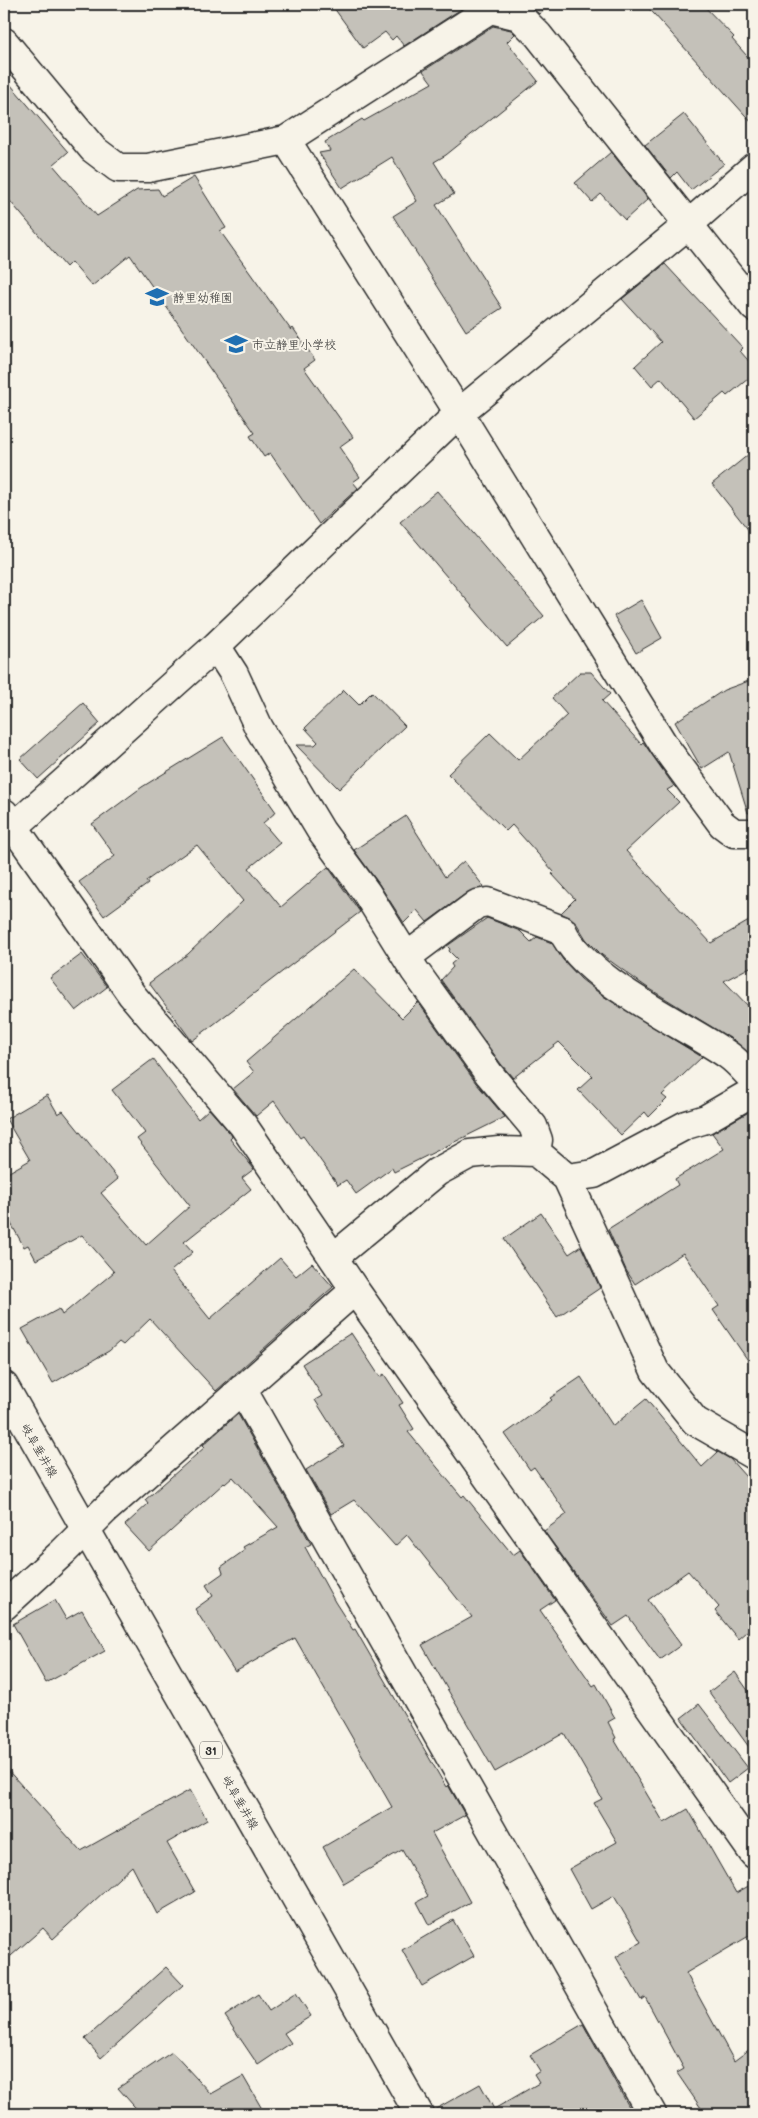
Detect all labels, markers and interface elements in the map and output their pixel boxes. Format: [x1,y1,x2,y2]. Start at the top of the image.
school or university icon: 静里幼稚園 [144,284,170,310]
place label: 静里幼稚園 [173,289,233,305]
school or university icon: 市立静里小学校 [223,331,249,357]
place label: 市立静里小学校 [252,336,336,352]
street label: 岐阜垂井線 [18,1420,62,1480]
road number: 31 [200,1742,222,1758]
street label: 岐阜垂井線 [219,1772,263,1832]

